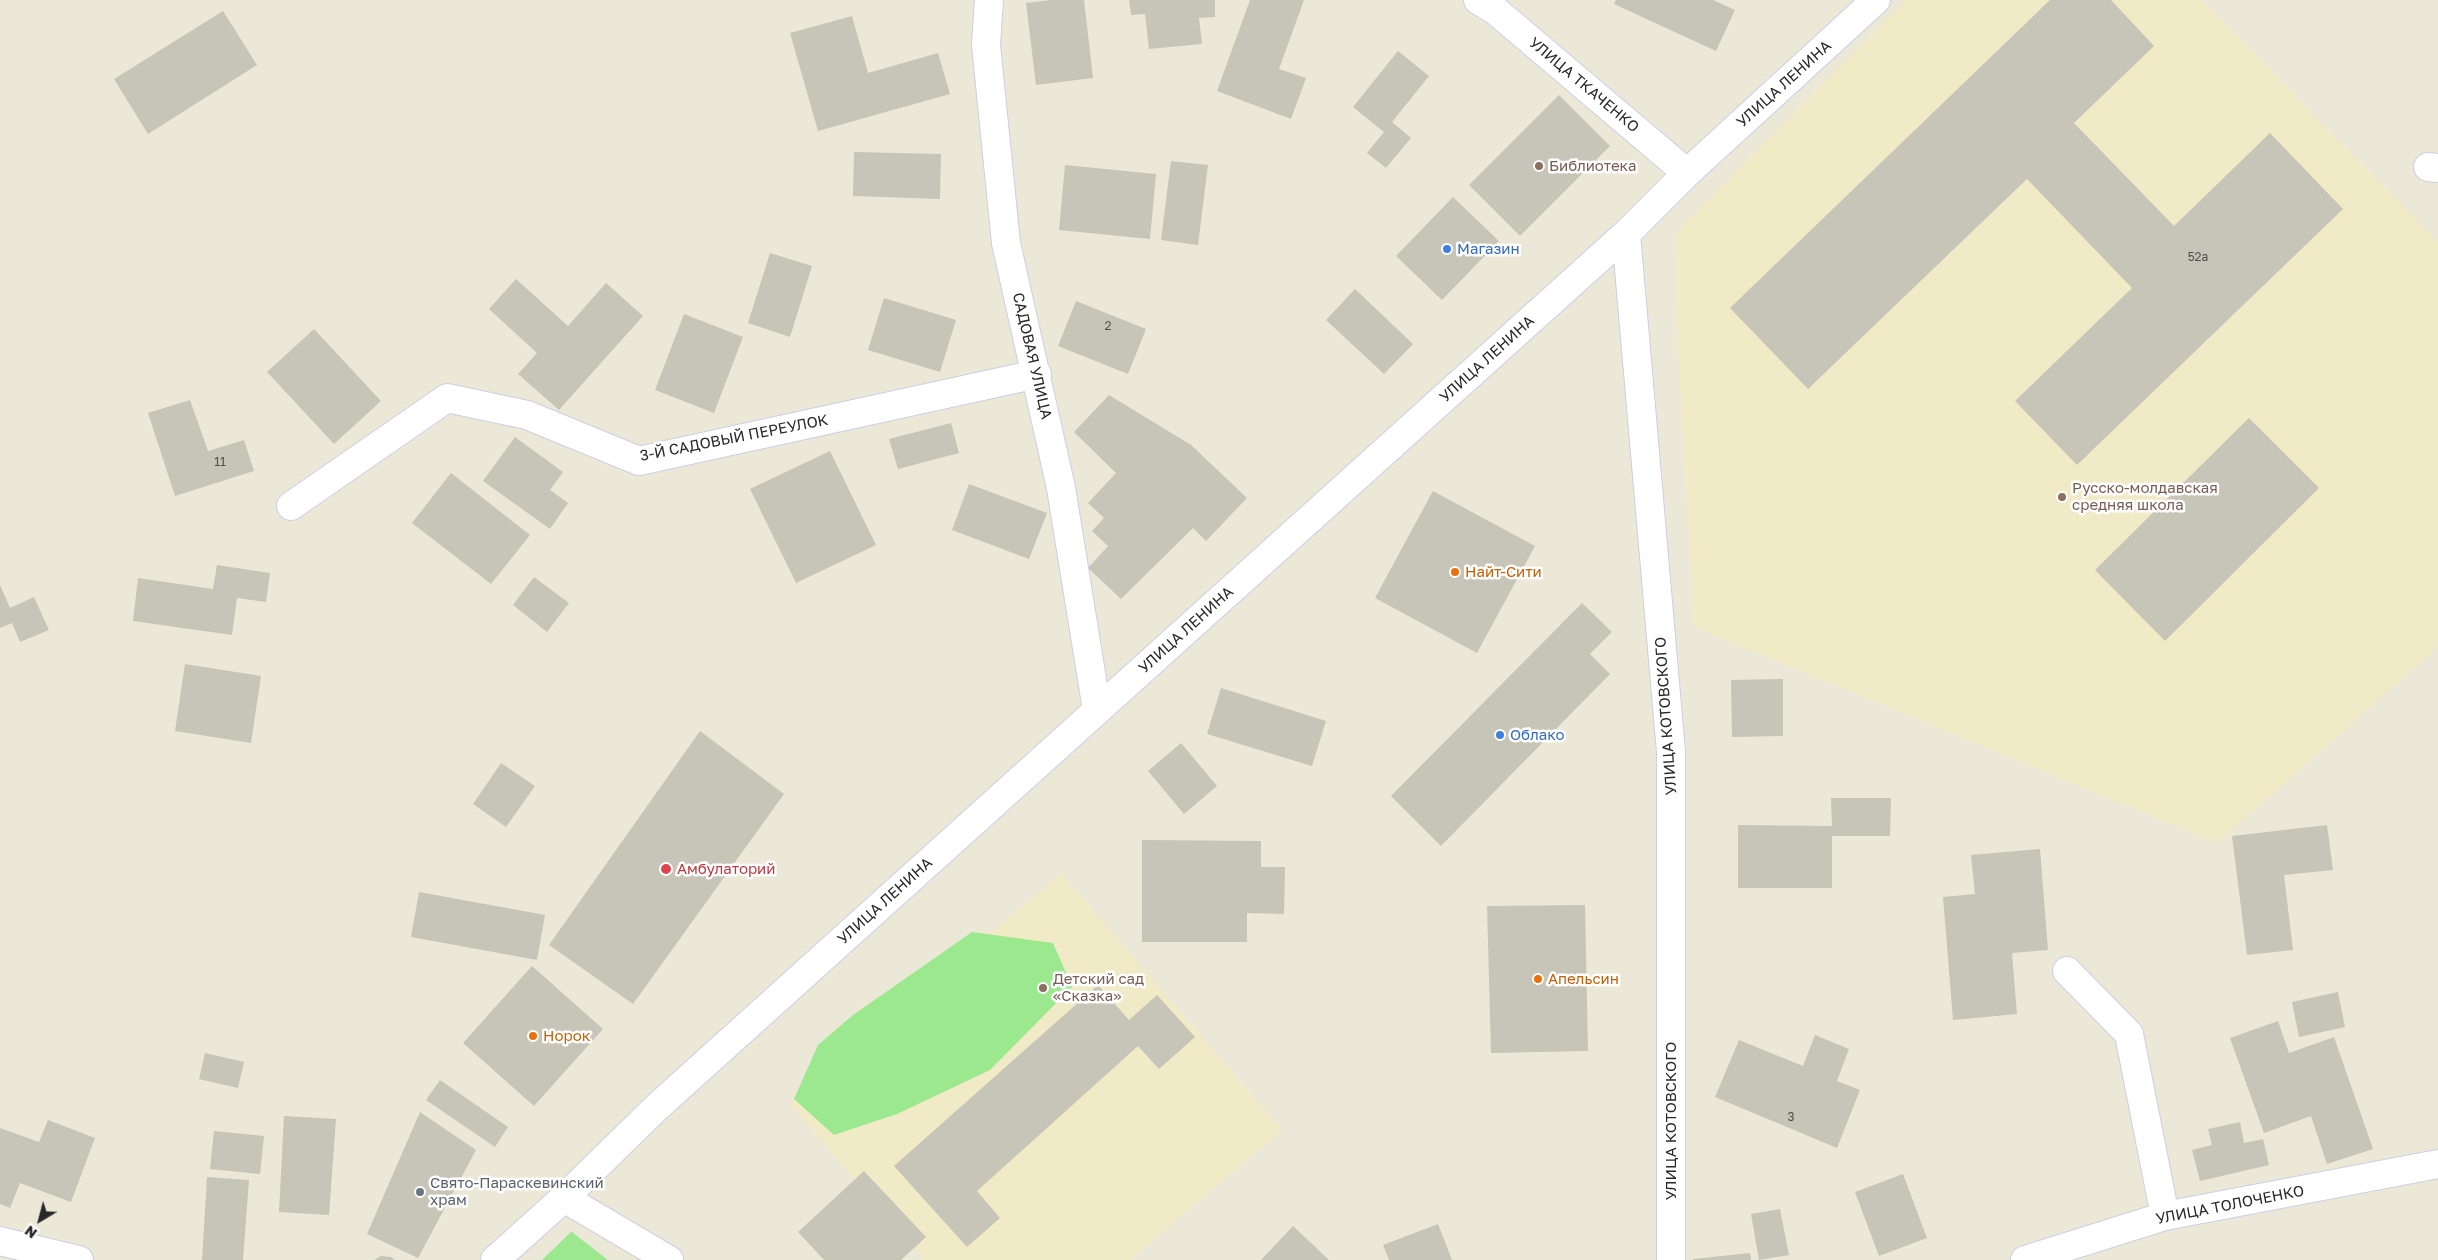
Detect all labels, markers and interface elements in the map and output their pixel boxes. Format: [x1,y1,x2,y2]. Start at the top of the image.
street label: УЛИЦА ТКАЧЕНКО [1525,34,1643,136]
street label: УЛИЦА ЛЕНИНА [1733,37,1835,131]
place label: Библиотека [1549,157,1637,175]
marker: Библиотека [1533,160,1545,172]
place label: Магазин [1457,240,1520,258]
marker: Магазин [1441,243,1453,255]
house number: 52a [2188,250,2208,264]
street label: САДОВАЯ УЛИЦА [1009,291,1055,421]
street label: УЛИЦА ЛЕНИНА [1436,312,1538,406]
house number: 2 [1105,319,1111,333]
street label: 3-Й САДОВЫЙ ПЕРЕУЛОК [638,411,830,465]
house number: 11 [214,455,226,469]
place label: Русско-молдавская средняя школа [2072,479,2218,514]
marker: Русско-молдавская средняя школа [2056,491,2068,503]
place label: Найт-Сити [1465,563,1542,581]
marker: Найт-Сити [1449,566,1461,578]
street label: УЛИЦА ЛЕНИНА [1135,583,1237,677]
street label: УЛИЦА КОТОВСКОГО [1651,636,1681,796]
place label: Облако [1510,726,1564,744]
marker: Облако [1494,729,1506,741]
street label: УЛИЦА ЛЕНИНА [834,854,936,948]
place label: Амбулаторий [677,860,775,878]
marker: Амбулаторий [659,862,673,876]
place label: Детский сад «Сказка» [1053,970,1144,1005]
place label: Апельсин [1548,970,1619,988]
marker: Апельсин [1532,973,1544,985]
marker: Детский сад «Сказка» [1037,982,1049,994]
place label: Норок [543,1027,590,1045]
marker: Норок [527,1030,539,1042]
street label: УЛИЦА КОТОВСКОГО [1662,1042,1680,1200]
house number: 3 [1787,1110,1795,1124]
place label: Свято-Параскевинский храм [430,1174,604,1209]
street label: УЛИЦА ТОЛОЧЕНКО [2154,1182,2306,1228]
marker: Свято-Параскевинский храм [414,1186,426,1198]
north arrow [15,1195,65,1245]
text: N [21,1222,40,1242]

